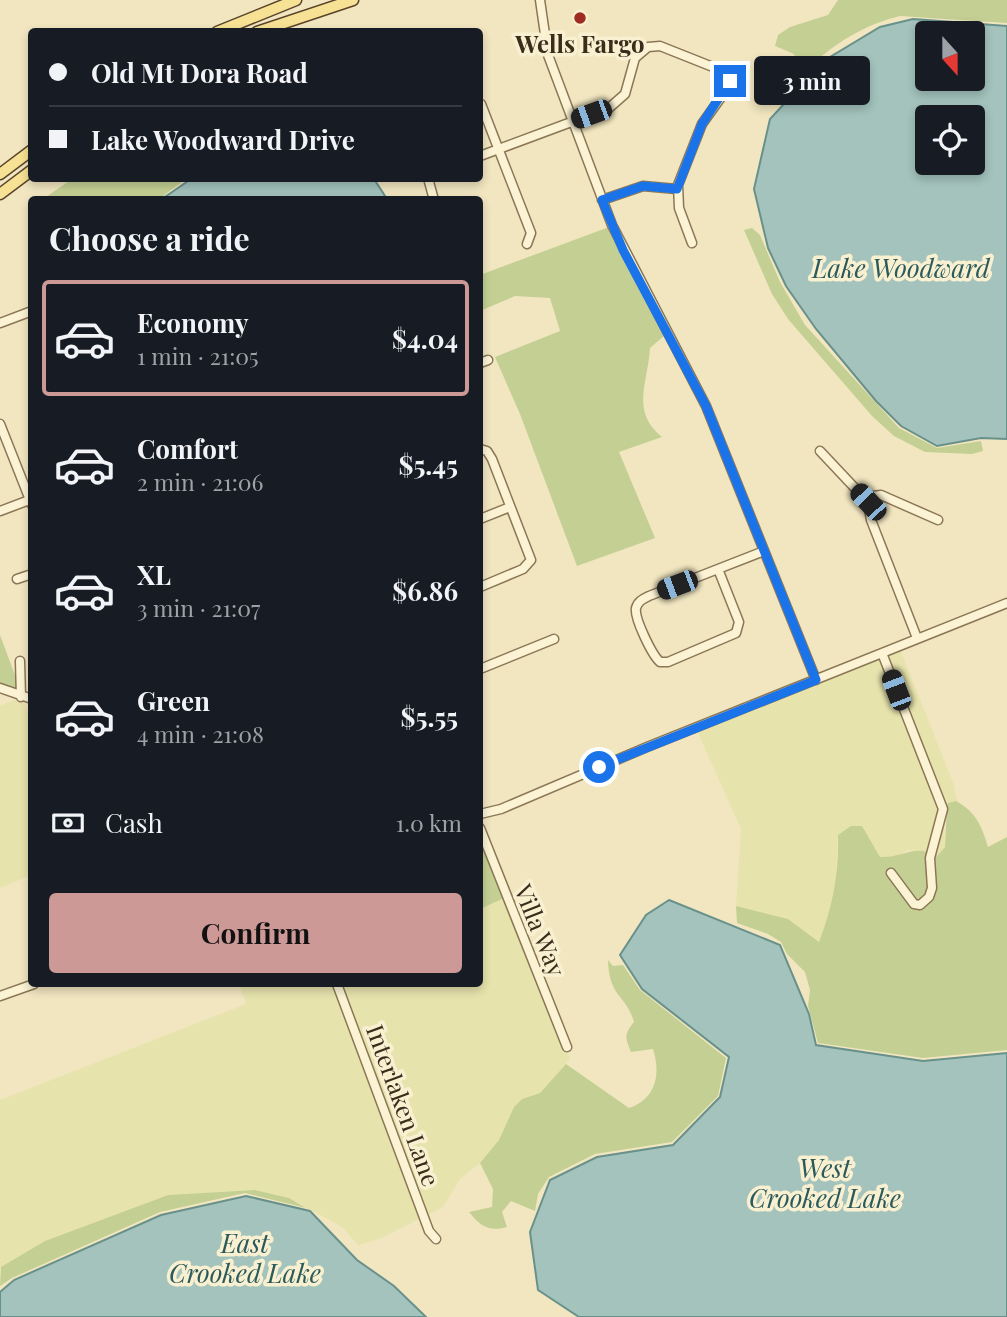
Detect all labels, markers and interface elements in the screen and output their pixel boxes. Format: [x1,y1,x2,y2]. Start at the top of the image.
marker: Wells Fargo [572,10,588,26]
north arrow [915,21,985,91]
map controls [915,21,985,175]
place label: Wells Fargo [514,27,645,59]
text: Old Mt Dora Road [91,55,308,90]
callout: 3 min [754,56,870,106]
route end [714,65,746,97]
text: 3 min [783,65,841,96]
car [568,97,615,131]
button: locate [915,105,985,175]
text: Lake Woodward Drive [91,122,355,157]
text: Choose a ride [49,216,250,259]
water label: Lake Woodward [811,250,991,285]
text: Economy [137,305,248,340]
icon: car [53,307,116,370]
text: $4.04 [392,321,458,356]
text: 1 min · 21:05 [137,340,259,371]
text: Comfort [137,431,238,466]
icon: car [53,433,116,496]
text: $5.45 [398,447,458,482]
text: 2 min · 21:06 [137,466,264,497]
car [846,479,891,525]
text: XL [137,557,171,592]
icon: car [53,559,116,622]
car [654,568,701,602]
text: $6.86 [392,573,458,608]
text: 3 min · 21:07 [137,592,260,623]
car [879,667,914,713]
text: Green [137,683,210,718]
icon: car [53,685,116,748]
text: $5.55 [401,699,458,734]
text: 4 min · 21:08 [137,718,264,749]
route start [583,751,615,783]
icon: cash [49,804,87,842]
text: Cash [105,805,163,840]
text: 1.0 km [396,807,462,838]
street label: Villa Way [508,878,574,981]
button: Confirm [49,893,462,973]
street label: Interlaken Lane [360,1020,448,1190]
water label: West Crooked Lake [749,1150,901,1215]
water label: East Crooked Lake [169,1225,321,1290]

